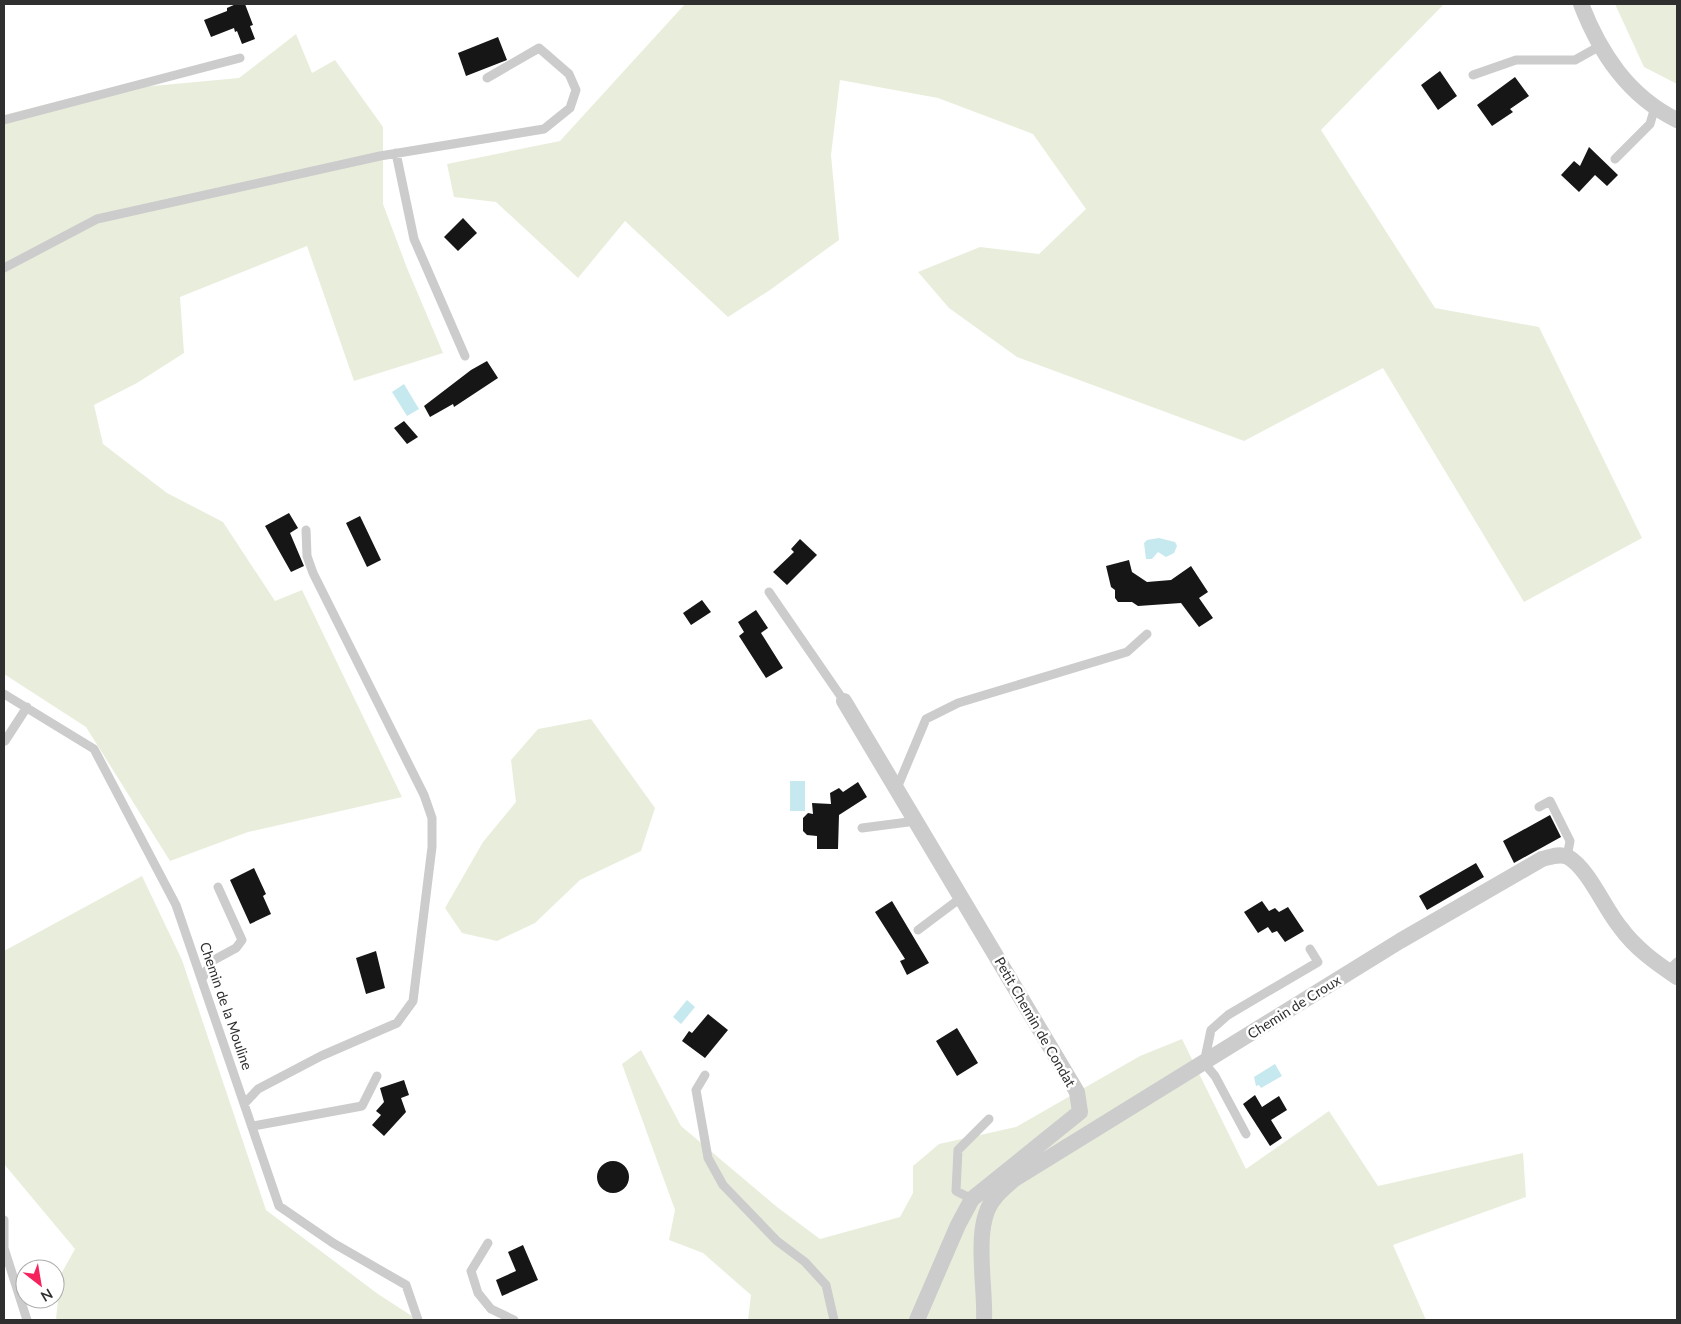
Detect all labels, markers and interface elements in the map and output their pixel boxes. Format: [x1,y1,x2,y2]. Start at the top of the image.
street label: Chemin de la Mouline [197,940,256,1072]
street label: Petit Chemin de Condat [991,954,1080,1090]
street label: Chemin de Croux [1244,971,1343,1042]
north arrow [15,1259,65,1309]
text: N [38,1286,56,1306]

